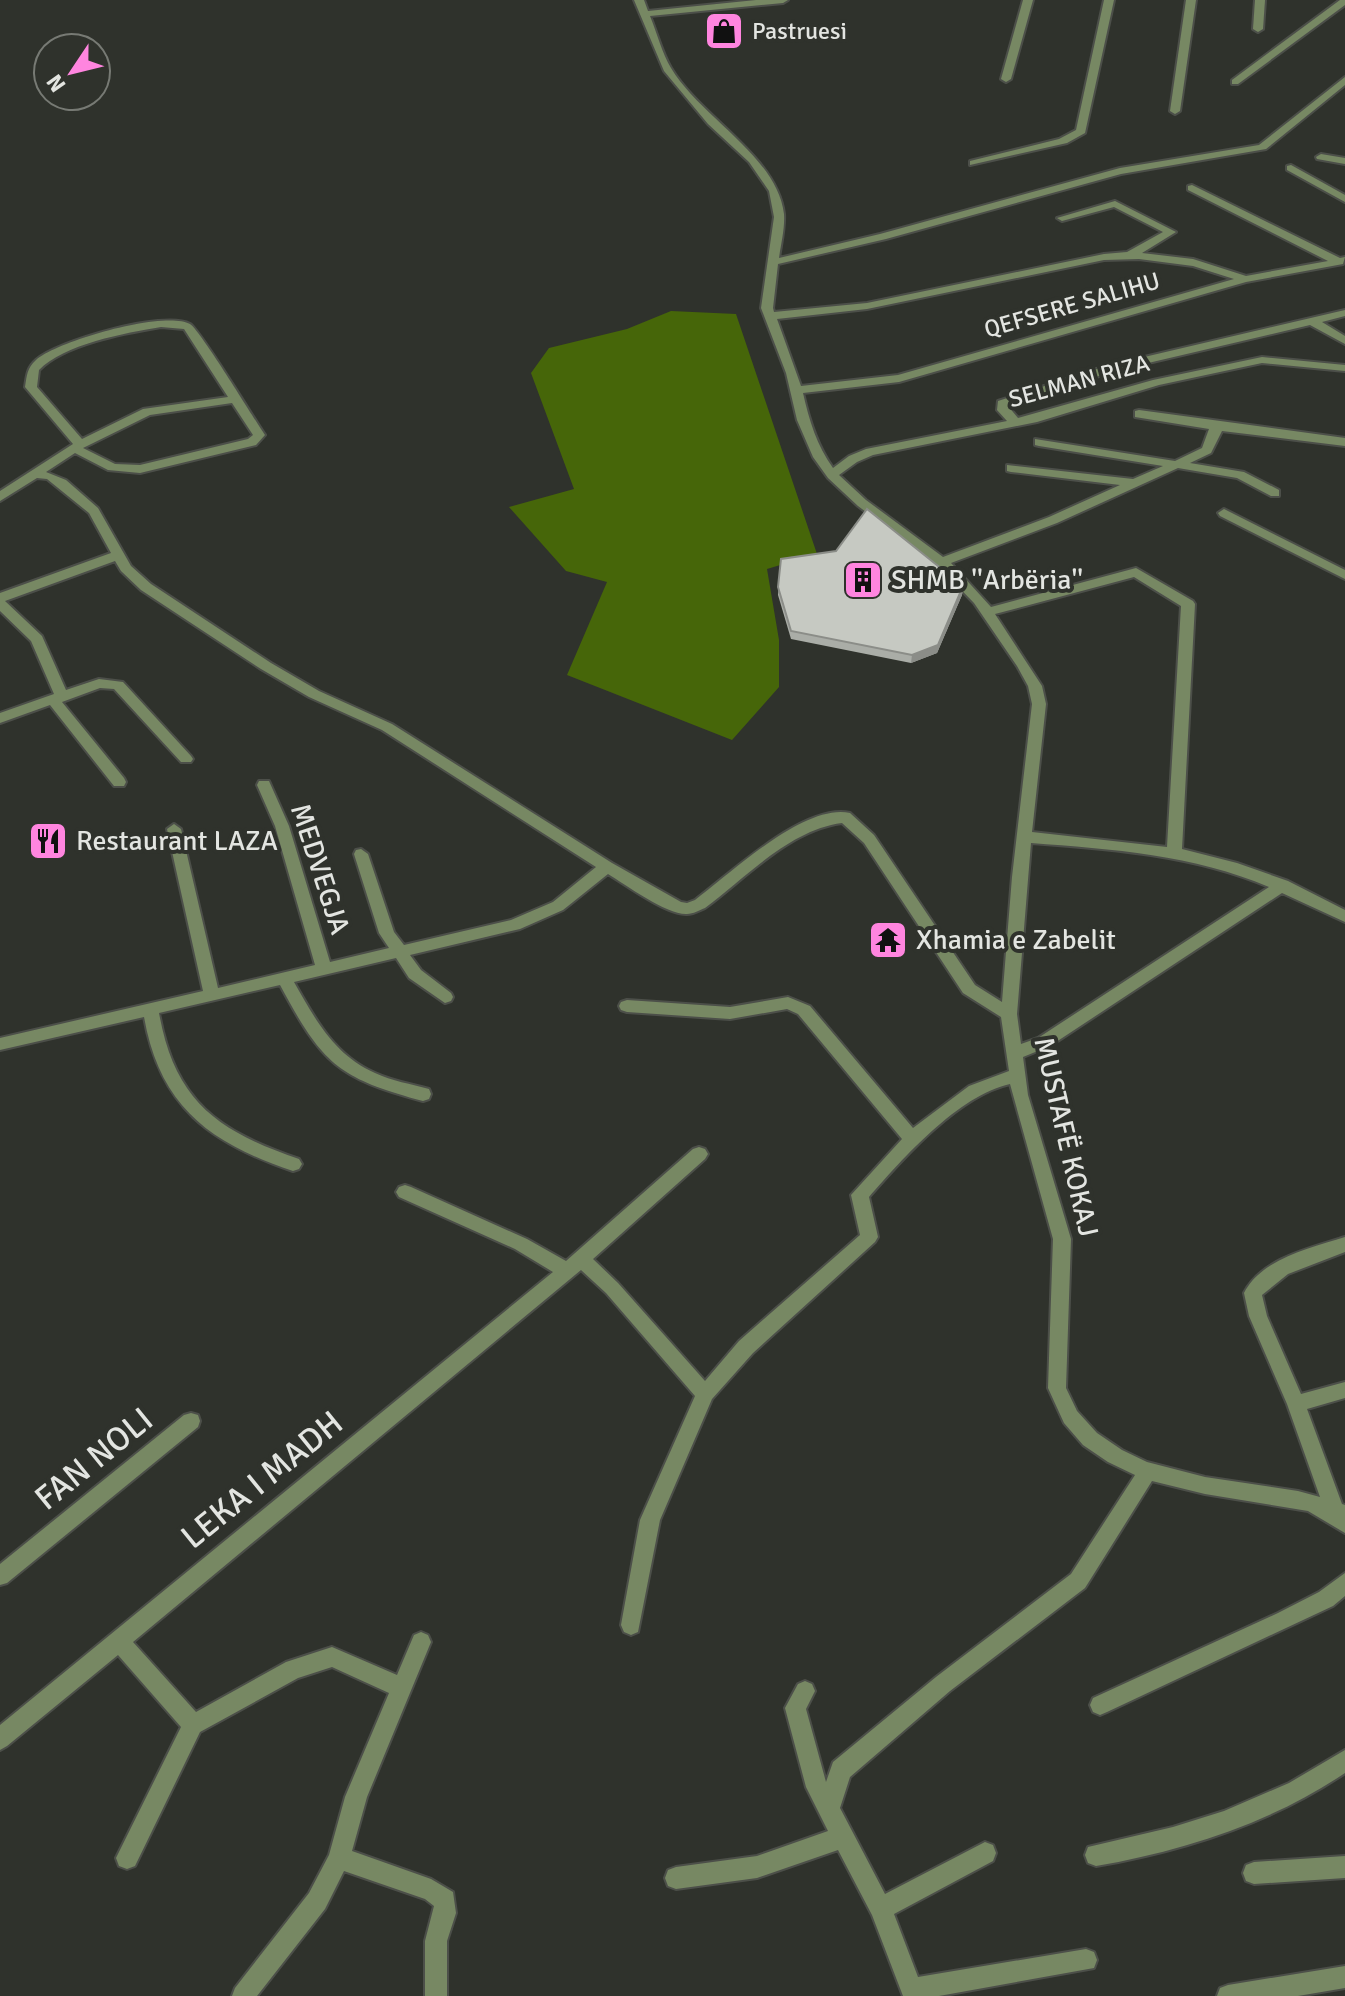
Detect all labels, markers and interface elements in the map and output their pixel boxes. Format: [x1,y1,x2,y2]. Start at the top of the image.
shop icon: Pastruesi [703,10,745,52]
place label: Pastruesi [752,16,847,46]
north arrow [32,32,112,112]
text: N [41,69,71,97]
street label: QEFSERE SALIHU [981,266,1163,344]
street label: SELMAN RIZA [1005,348,1153,414]
building icon: SHMB ''Arbëria'' [842,559,884,601]
place label: SHMB ''Arbëria'' [891,563,1083,597]
street label: MEDVEGJA [283,799,357,939]
restaurant icon: Restaurant LAZA [27,820,69,862]
place label: Restaurant LAZA [76,824,278,858]
temple icon: Xhamia e Zabelit [867,919,909,961]
place label: Xhamia e Zabelit [916,923,1116,957]
street label: MUSTAFË KOKAJ [1027,1034,1105,1240]
street label: FAN NOLI [26,1399,162,1519]
street label: LEKA I MADH [173,1402,351,1558]

